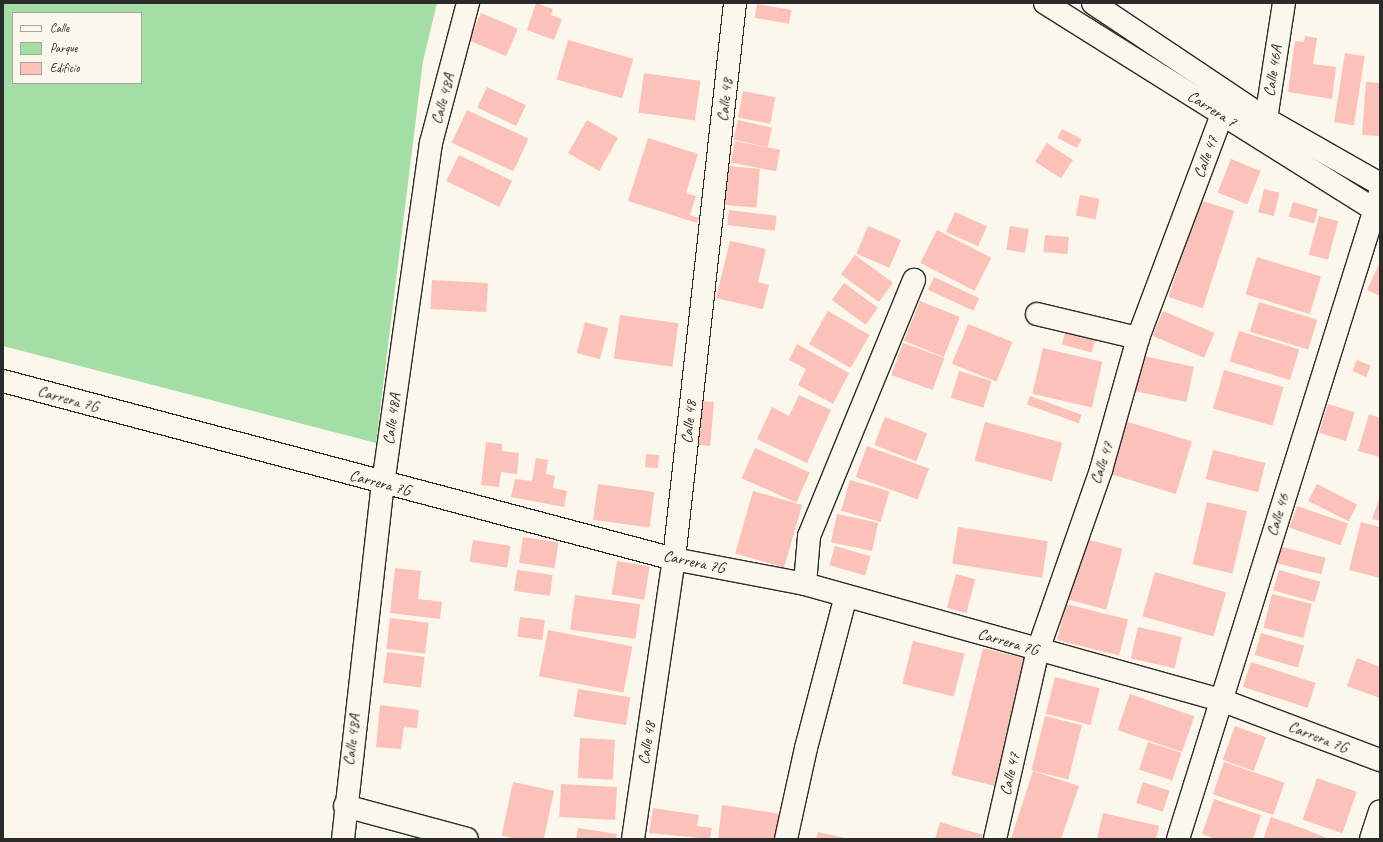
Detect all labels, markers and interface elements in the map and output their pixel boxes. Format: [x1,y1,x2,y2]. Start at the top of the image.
legend [12,12,142,84]
text: Calle [50,20,69,36]
text: Parque [50,40,78,56]
street label: Calle 46A [1259,44,1287,98]
text: Edificio [50,60,80,76]
street label: Calle 48A [427,72,459,126]
street label: Calle 48 [713,77,737,123]
street label: Carrera 7 [1184,86,1240,132]
street label: Calle 47 [1190,133,1222,181]
street label: Carrera 7G [35,382,101,416]
street label: Calle 48A [379,392,405,446]
street label: Calle 48 [677,399,701,445]
street label: Calle 47 [1086,439,1118,487]
street label: Carrera 7G [347,466,413,500]
street label: Calle 46 [1262,491,1294,539]
street label: Carrera 7G [661,546,727,578]
street label: Carrera 7G [975,624,1041,660]
street label: Calle 48A [339,713,365,767]
street label: Carrera 7G [1285,717,1351,757]
street label: Calle 48 [634,720,660,766]
street label: Calle 47 [996,751,1024,797]

